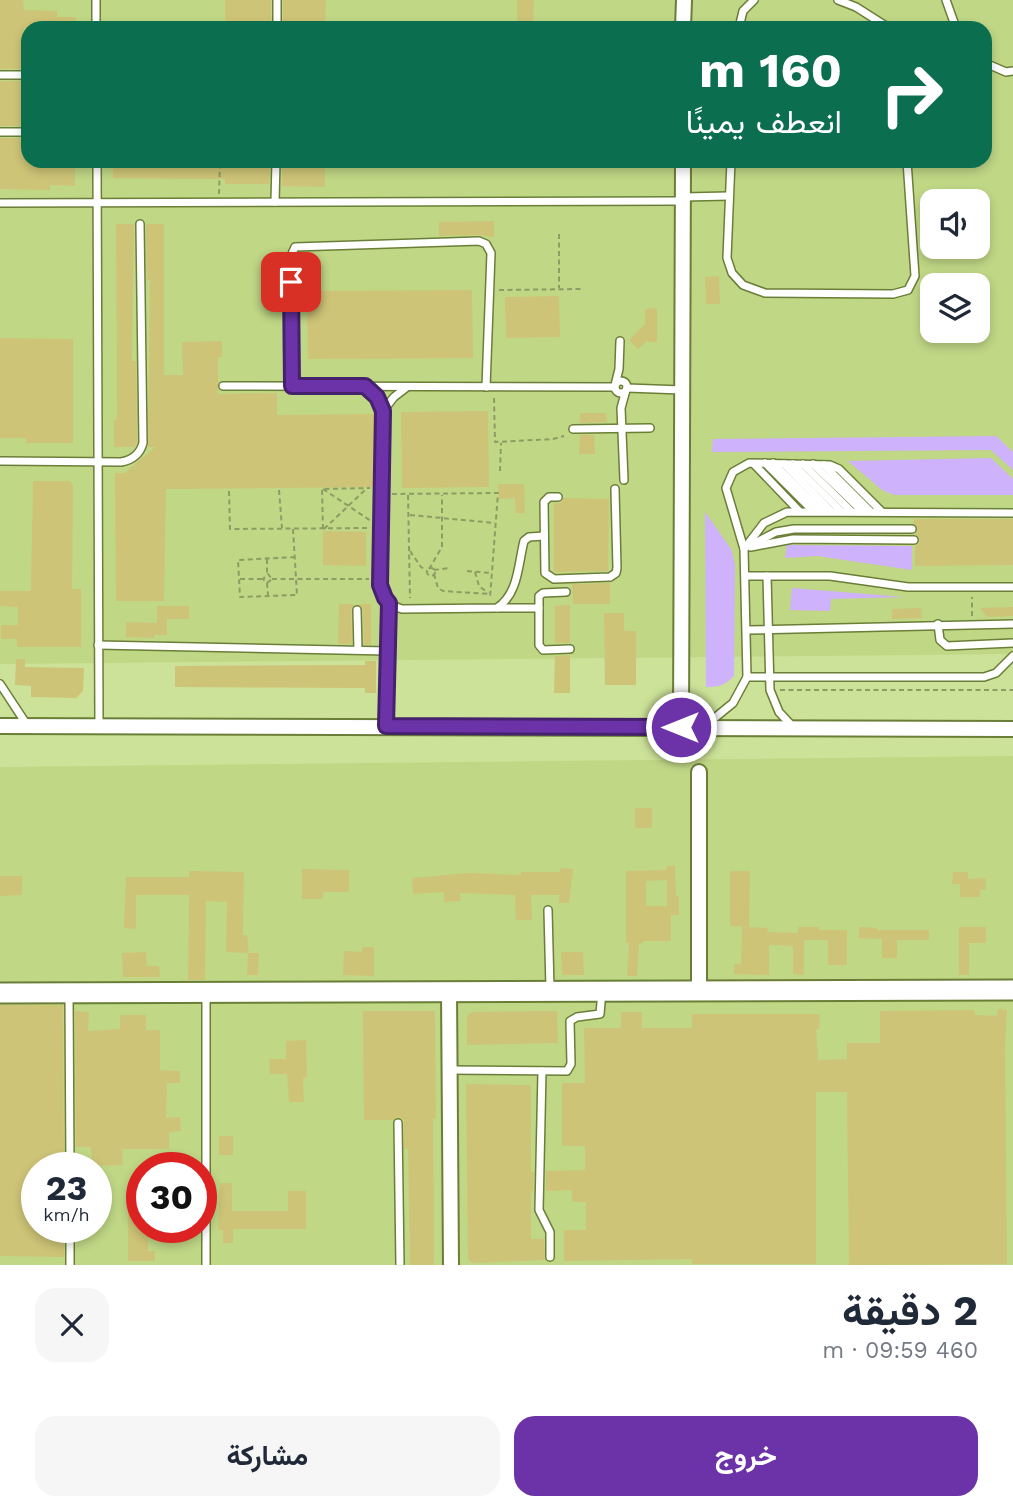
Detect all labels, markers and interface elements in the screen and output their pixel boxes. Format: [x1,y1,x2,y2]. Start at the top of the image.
text: 160 m [699,41,842,99]
icon: right [866,49,957,140]
text: انعطف يمينًا [686,103,842,141]
map controls [920,189,990,343]
button: sound [920,189,990,259]
pin [261,252,321,312]
icon: arrive [272,263,310,301]
button: layers [920,273,990,343]
position arrow [644,690,718,764]
speed limit sign: 30 [126,1152,217,1243]
text: 23 [46,1167,87,1209]
text: km/h [43,1204,90,1225]
text: 2 دقيقة [842,1286,978,1335]
button: close [35,1288,109,1362]
text: 460 m · 09:59 [822,1337,978,1364]
button: مشاركة [35,1416,500,1496]
button: خروج [514,1416,978,1496]

